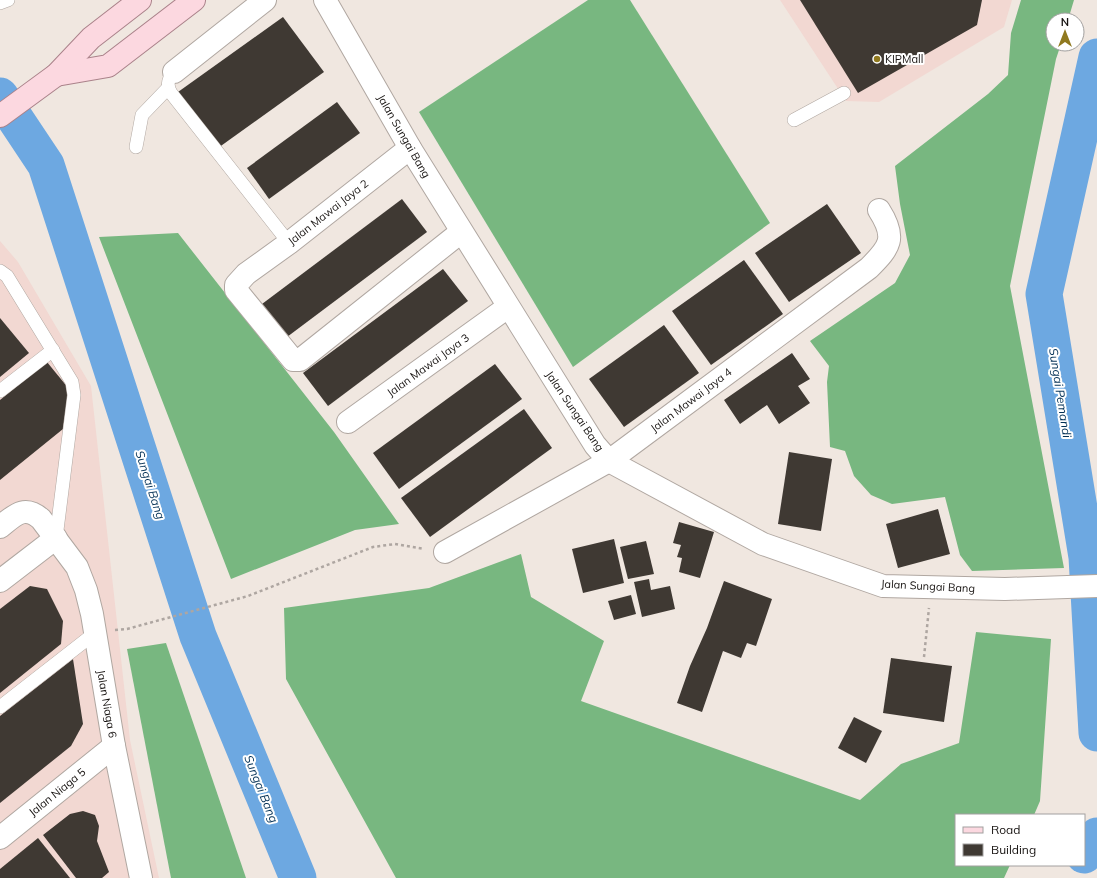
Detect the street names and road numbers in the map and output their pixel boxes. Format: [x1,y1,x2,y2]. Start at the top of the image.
street label: Jalan Sungai Bang [374,92,434,180]
street label: Jalan Mawai Jaya 2 [285,176,371,248]
street label: Jalan Mawai Jaya 3 [384,330,472,400]
street label: Jalan Mawai Jaya 4 [648,365,735,435]
street label: Jalan Sungai Bang [543,368,607,454]
street label: Jalan Sungai Bang [881,577,975,595]
street label: Jalan Niaga 6 [94,669,120,740]
street label: Jalan Niaga 5 [26,765,88,819]

